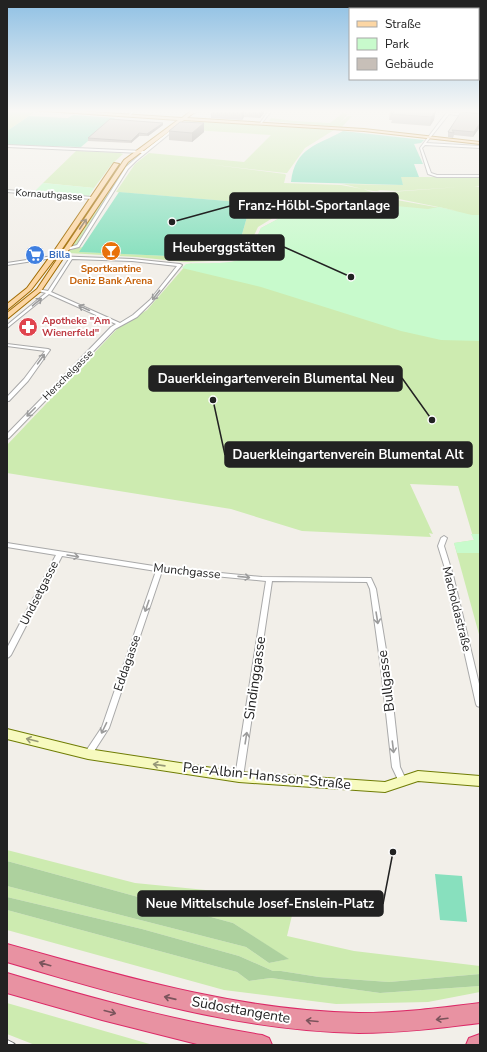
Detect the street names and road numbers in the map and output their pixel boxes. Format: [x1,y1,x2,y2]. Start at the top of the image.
street label: Kornauthgasse [15,186,83,204]
street label: Herschelgasse [40,347,96,403]
street label: Undsetgasse [16,558,62,628]
street label: Munchgasse [153,560,221,582]
street label: Macholdastraße [439,565,475,653]
street label: Eddagasse [110,633,144,693]
street label: Sindinggasse [240,635,270,721]
street label: Bullgasse [373,649,399,713]
street label: Per-Albin-Hansson-Straße [182,758,352,794]
street label: Südosttangente [190,992,292,1028]

